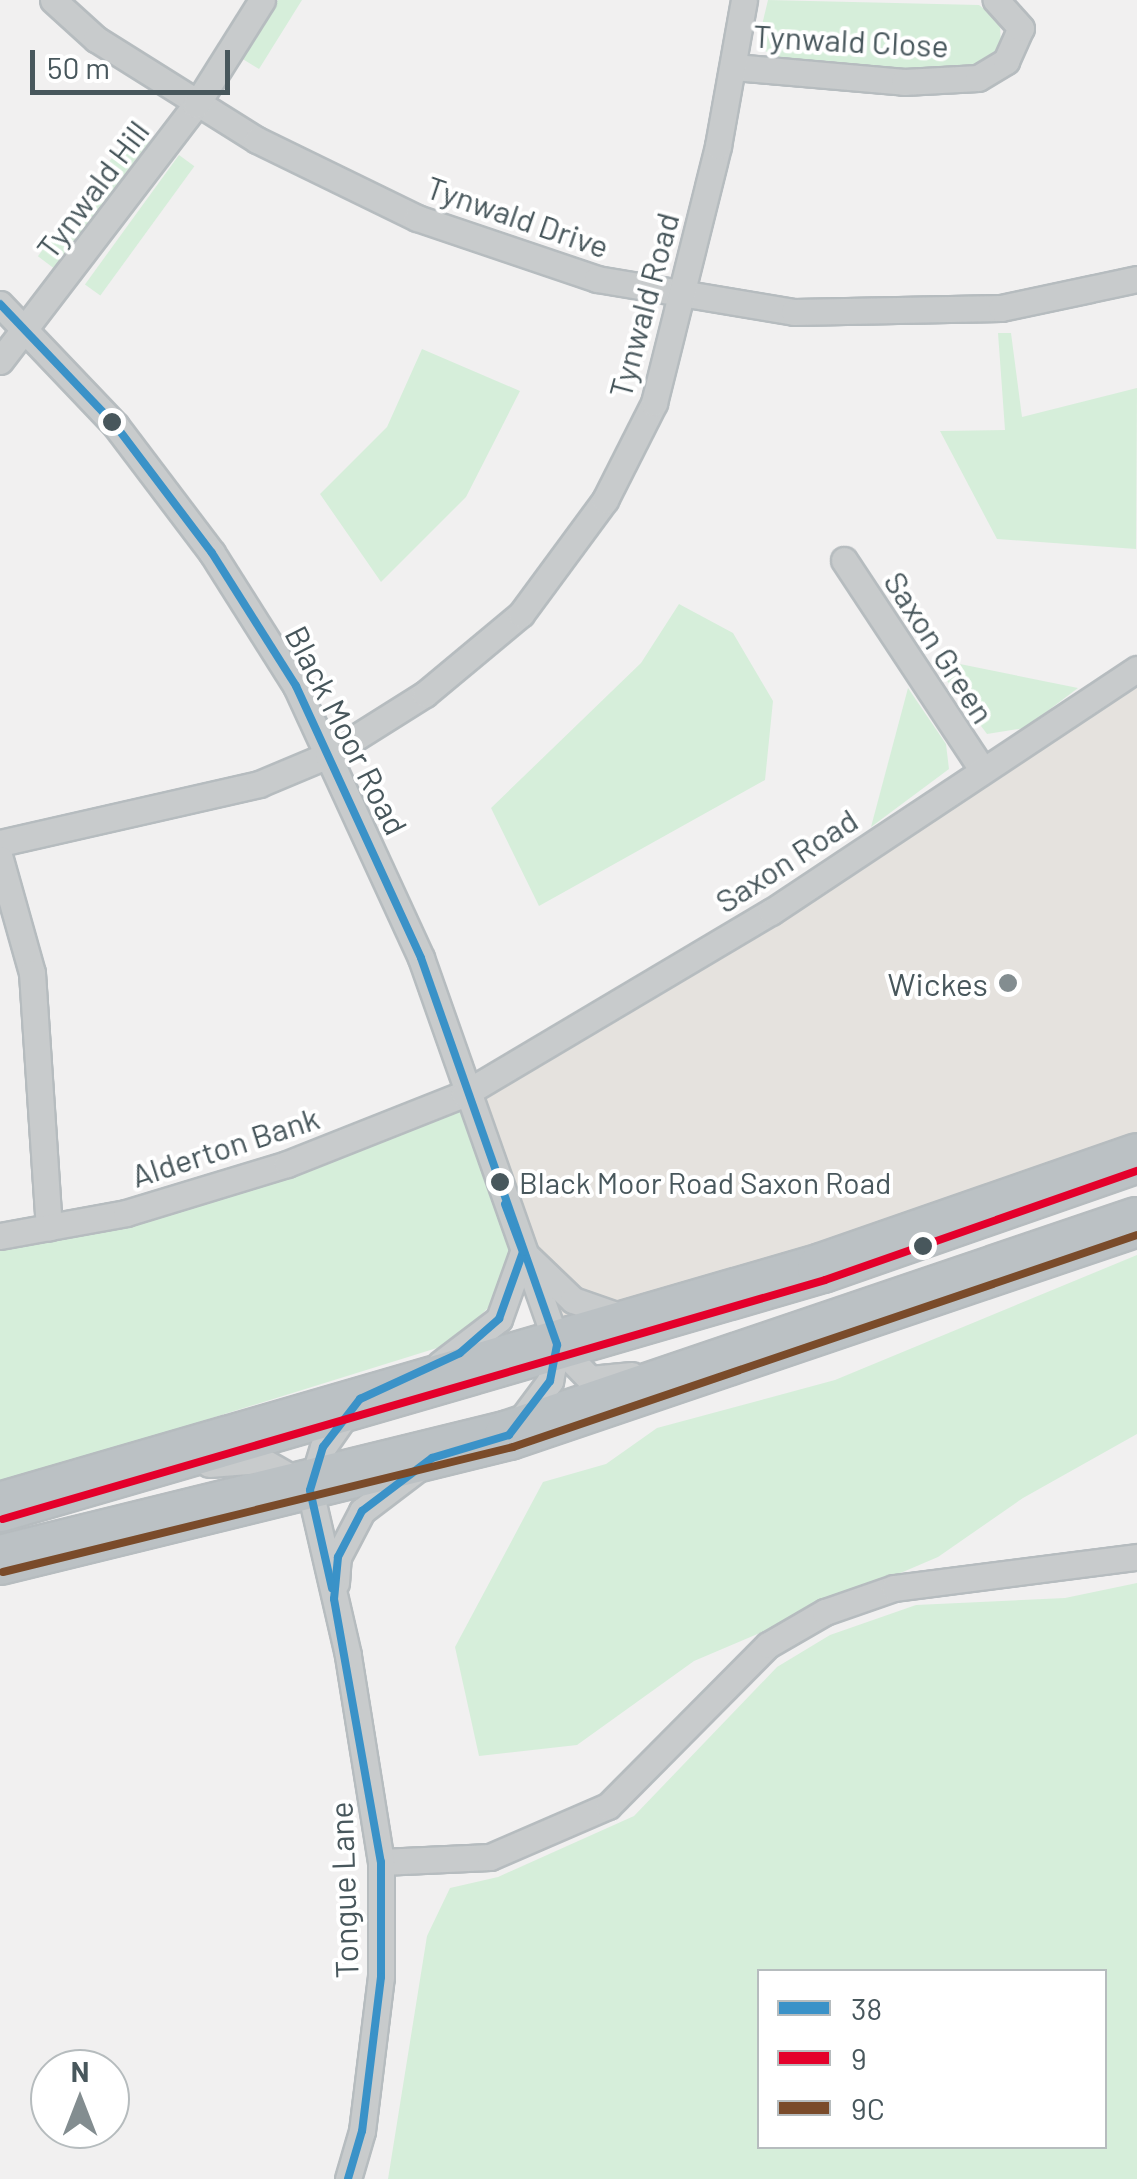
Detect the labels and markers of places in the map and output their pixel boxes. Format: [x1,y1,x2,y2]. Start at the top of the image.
unlabelled marker [102,412,122,432]
place label: Wickes [888,964,988,1002]
marker: Wickes [997,972,1019,994]
place label: Black Moor Road Saxon Road [519,1164,891,1200]
marker: Black Moor Road Saxon Road [490,1172,510,1192]
unlabelled marker [913,1236,933,1256]

